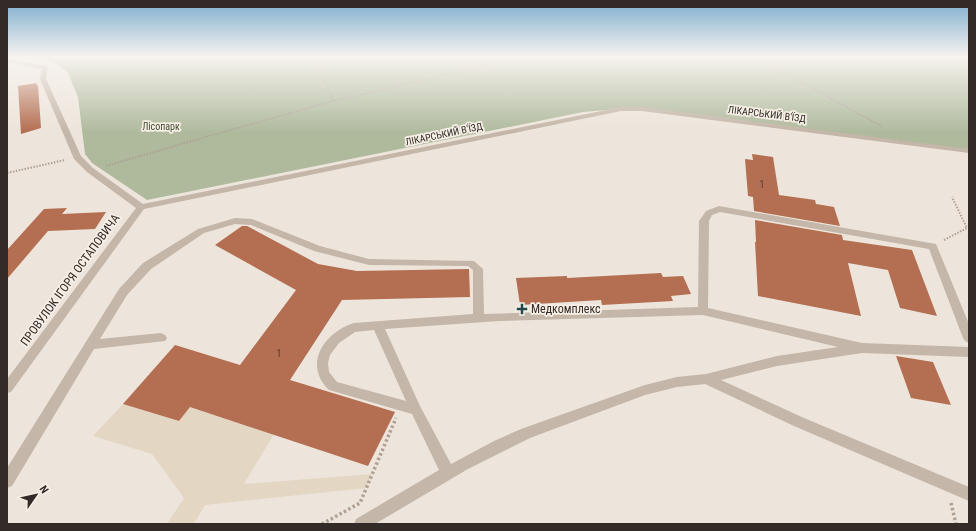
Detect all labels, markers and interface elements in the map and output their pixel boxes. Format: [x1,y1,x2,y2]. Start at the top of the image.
street label: ЛІКАРСЬКИЙ В'ЇЗД [727,103,807,124]
street label: ЛІКАРСЬКИЙ В'ЇЗД [404,119,484,148]
park label: Лісопарк [142,121,180,132]
house number: 1 [760,179,764,190]
street label: ПРОВУЛОК ІГОРЯ ОСТАПОВИЧА [18,211,123,349]
place label: Медкомплекс [531,302,601,316]
marker: Медкомплекс [516,303,528,315]
house number: 1 [277,348,281,359]
north arrow [16,475,56,515]
text: N [37,483,51,496]

